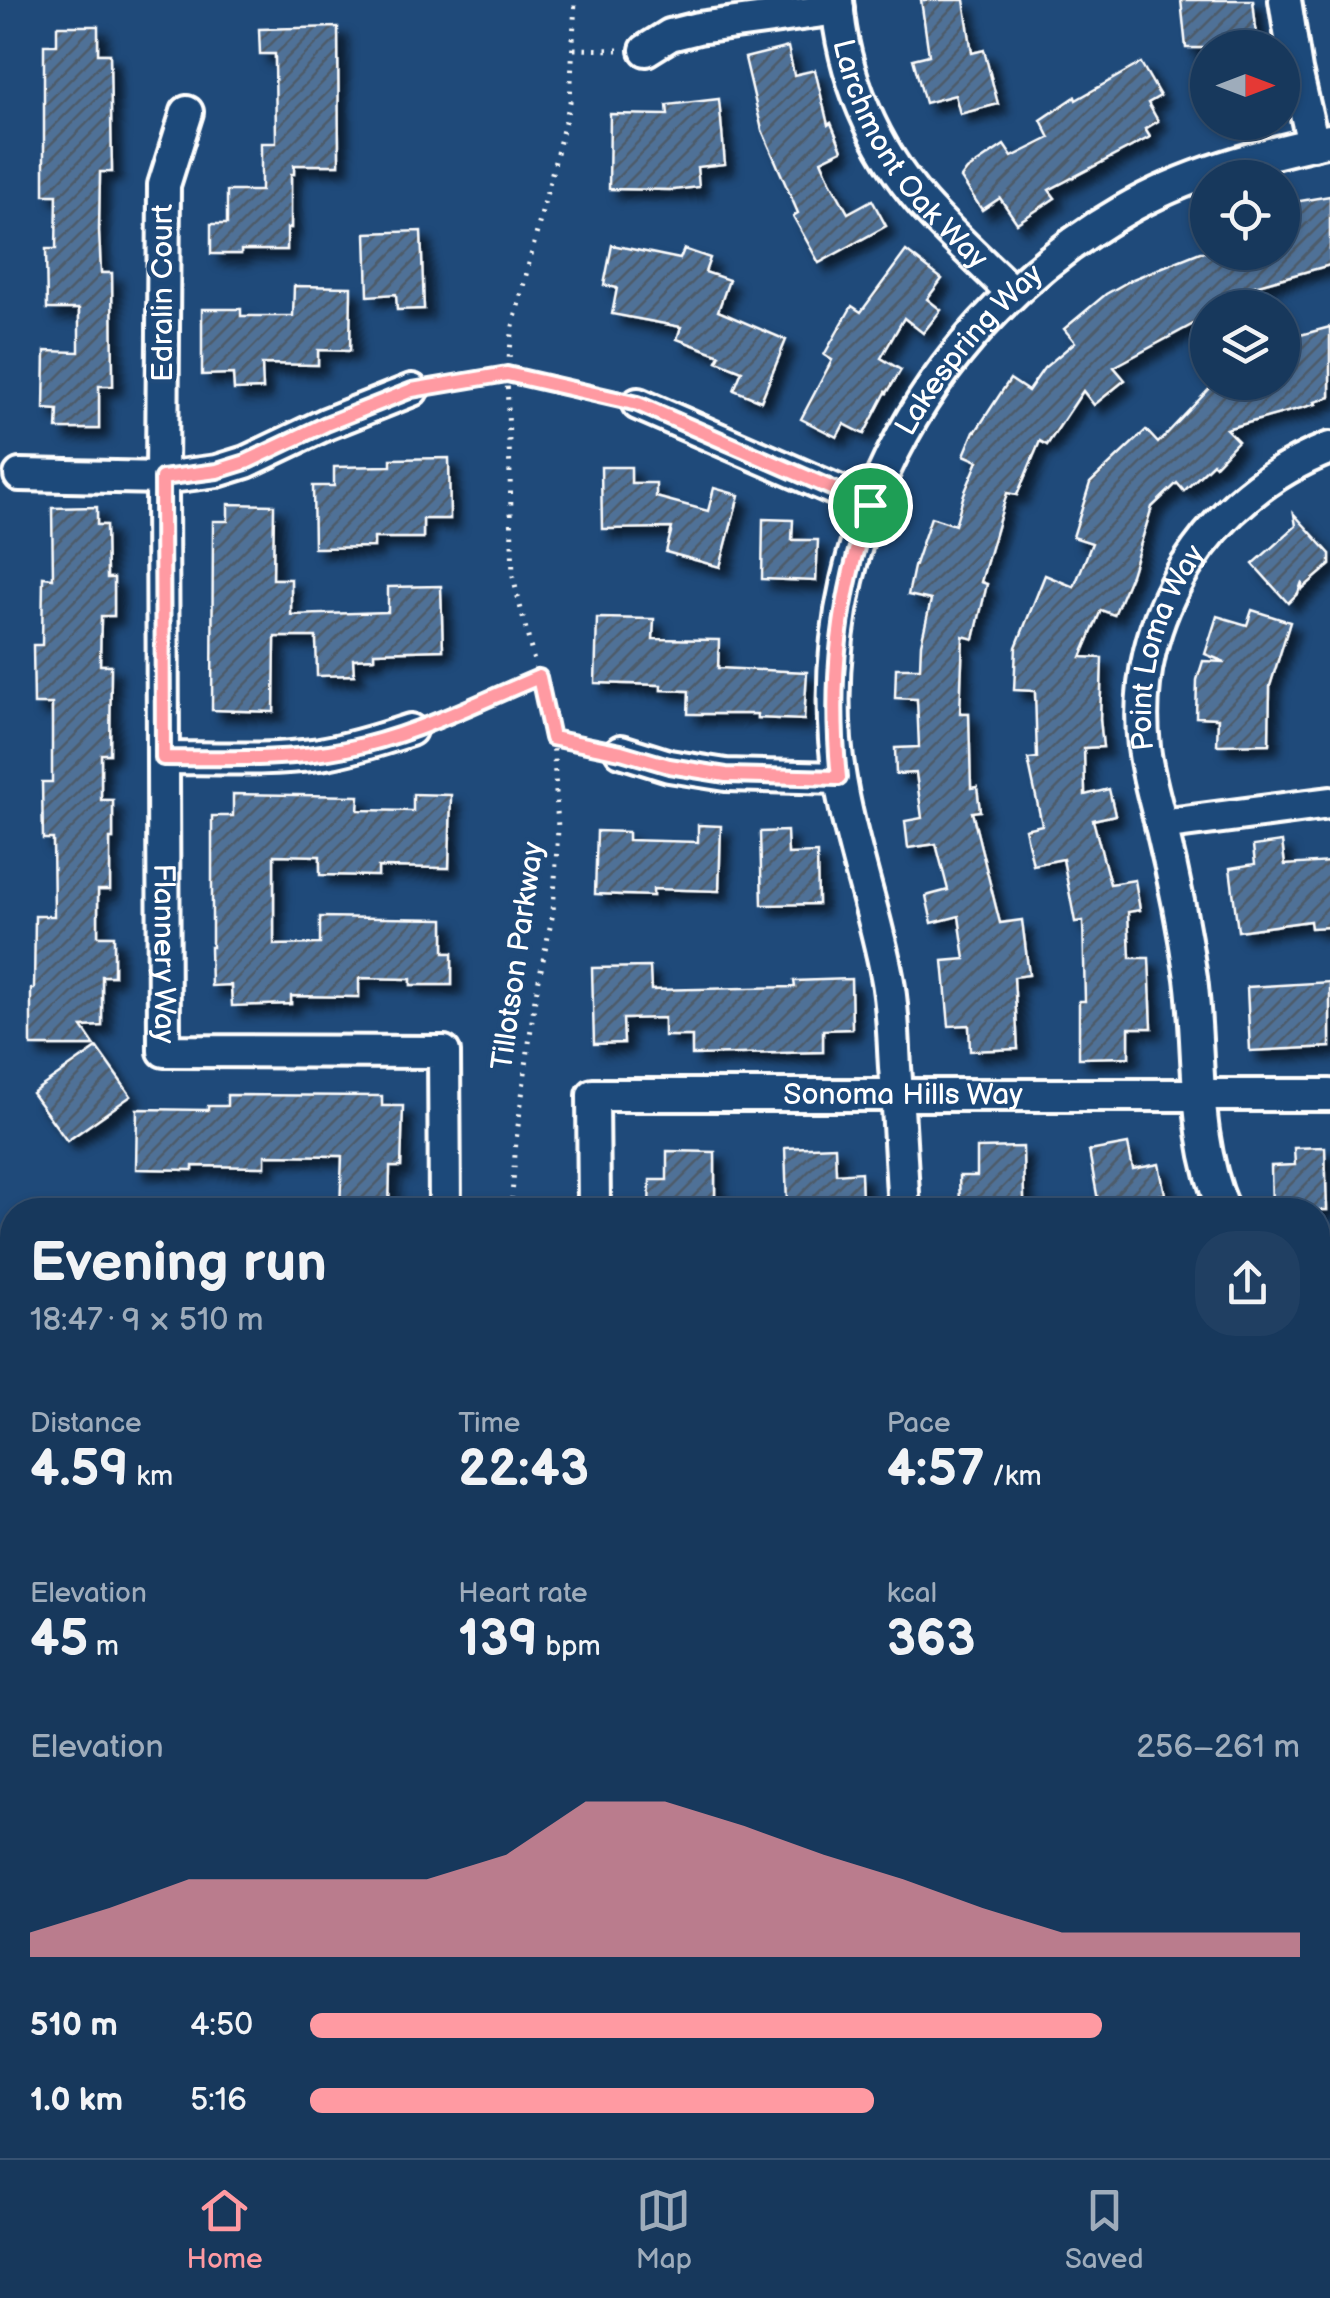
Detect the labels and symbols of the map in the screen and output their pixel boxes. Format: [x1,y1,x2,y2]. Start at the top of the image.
north arrow [1190,30,1300,140]
street label: Larchmont Oak Way [825,36,995,277]
street label: Edralin Court [145,204,181,382]
street label: Lakespring Way [888,256,1051,442]
pin [828,463,913,548]
street label: Point Loma Way [1124,538,1213,752]
street label: Tillotson Parkway [484,839,552,1072]
street label: Flannery Way [145,863,182,1044]
street label: Sonoma Hills Way [783,1077,1023,1113]

